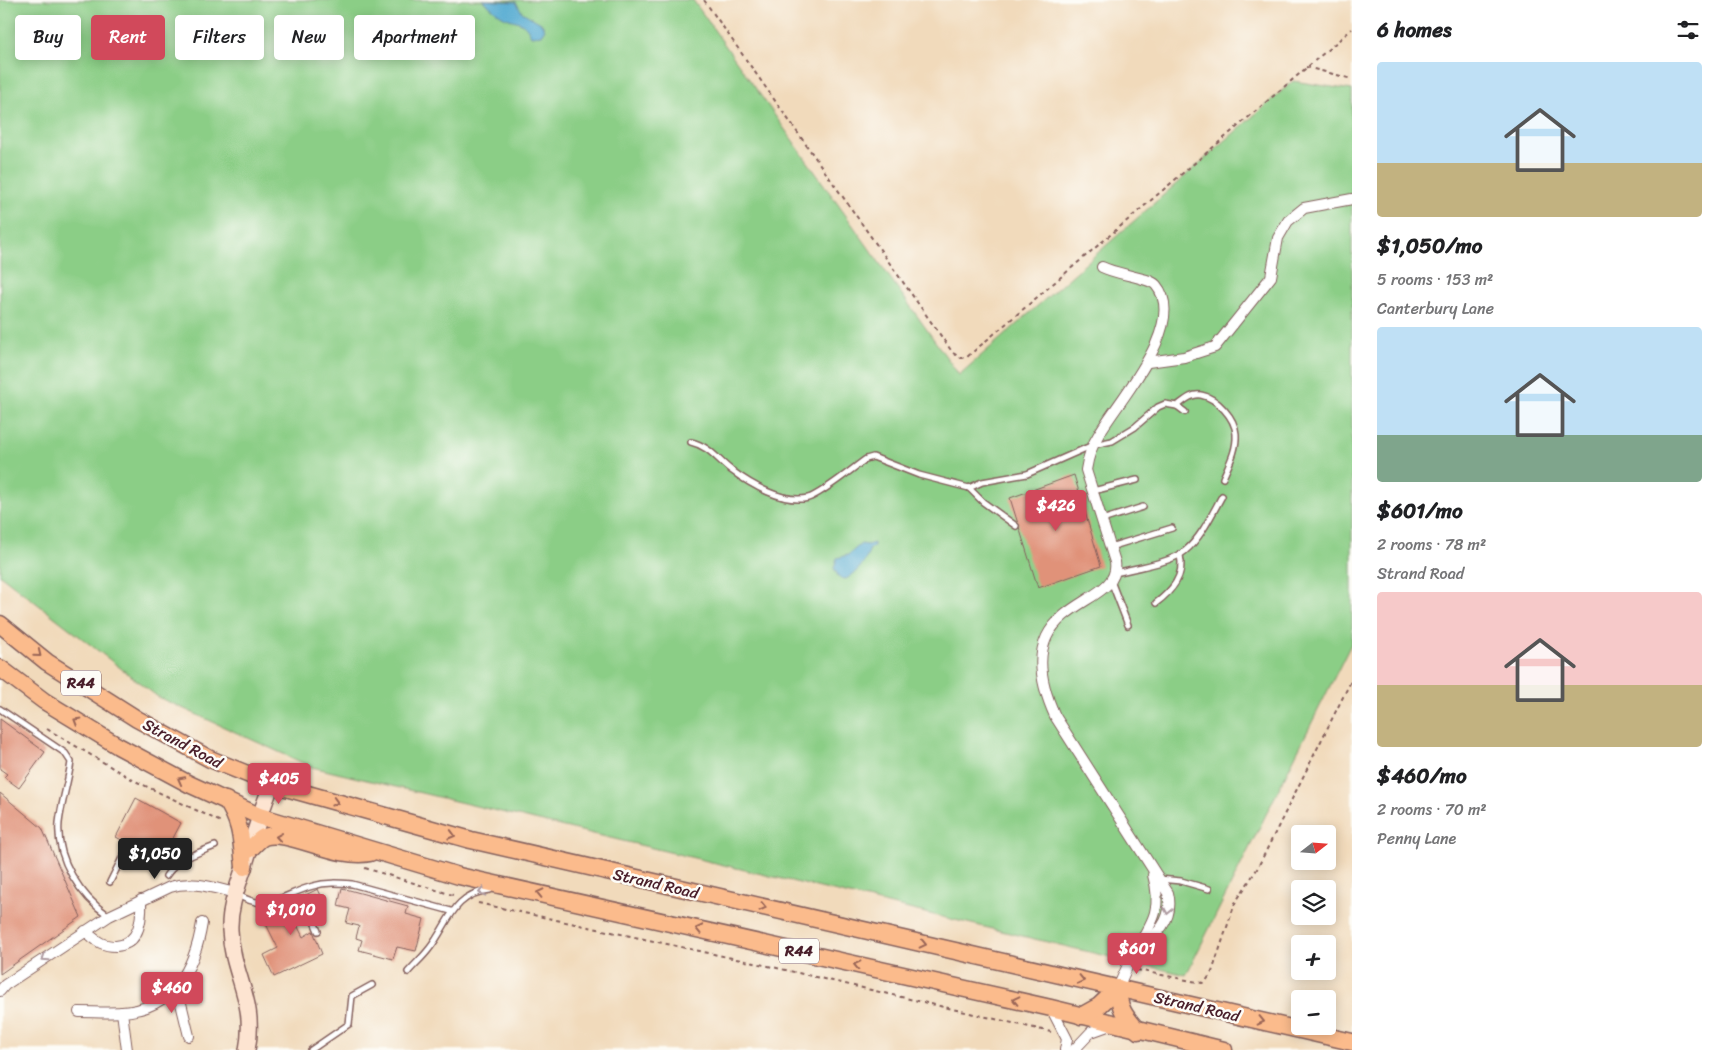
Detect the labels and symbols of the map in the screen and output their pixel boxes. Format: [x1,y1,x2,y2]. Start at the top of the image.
pin: $426 [1026,490,1086,532]
one-way arrow [32,649,41,657]
road number: R44 [61,670,101,696]
street label: Strand Road [137,710,229,777]
one-way arrow [73,718,82,728]
pin: $405 [249,762,309,805]
one-way arrow [178,776,187,786]
one-way arrow [331,796,340,807]
north arrow [1291,825,1336,870]
one-way arrow [447,829,456,840]
one-way arrow [274,832,282,843]
pin: $1,050 [114,838,196,880]
street label: Strand Road [610,860,703,908]
one-way arrow [477,886,486,897]
one-way arrow [536,888,545,899]
pin: $1,010 [250,894,332,936]
one-way arrow [759,901,768,912]
one-way arrow [1163,907,1174,916]
one-way arrow [694,924,703,935]
pin: $601 [1107,932,1167,975]
road number: R44 [779,938,819,964]
one-way arrow [918,938,927,949]
one-way arrow [41,952,50,961]
one-way arrow [853,960,862,971]
pin: $460 [142,972,202,1014]
one-way arrow [1077,974,1086,985]
street label: Strand Road [1151,983,1244,1031]
one-way arrow [1011,995,1020,1006]
one-way arrow [1257,1015,1265,1026]

